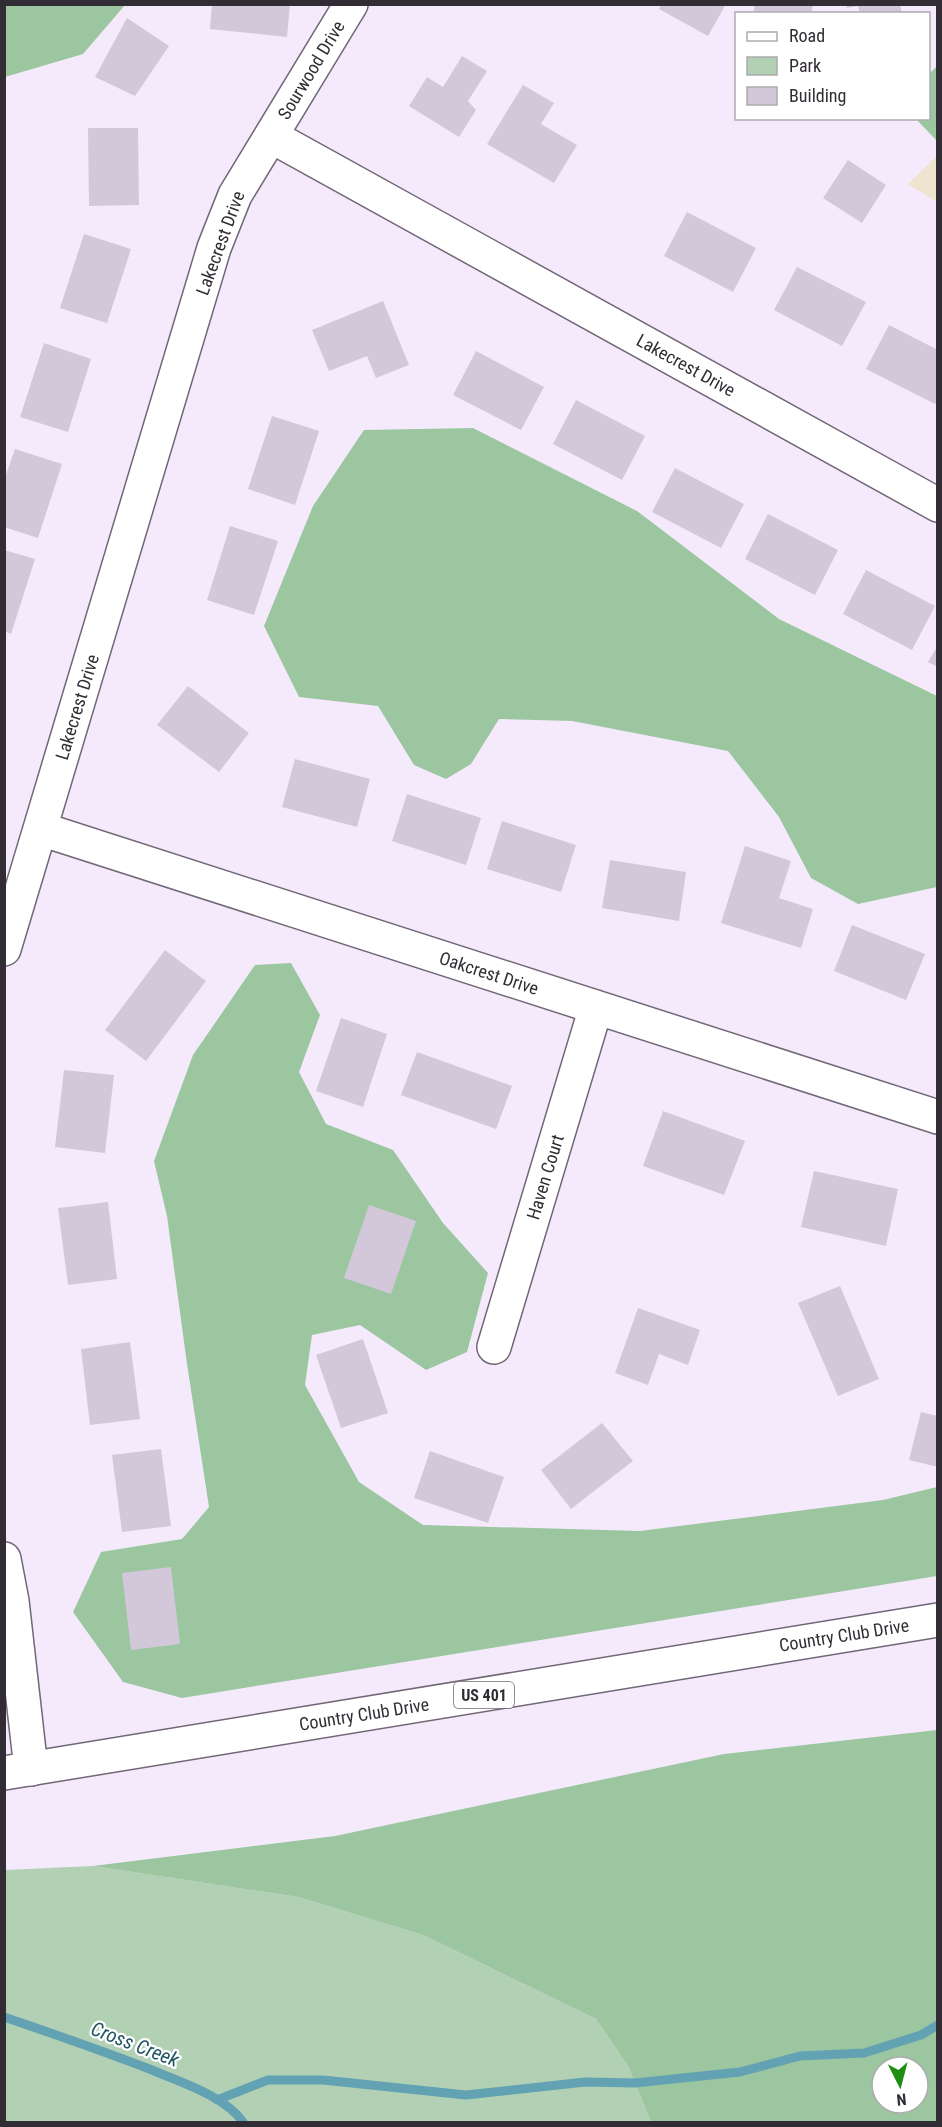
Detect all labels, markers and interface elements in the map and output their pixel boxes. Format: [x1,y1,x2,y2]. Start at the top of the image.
legend [735,12,930,120]
street label: Sourwood Drive [273,17,349,123]
text: Road [789,25,825,46]
text: Park [789,55,821,76]
text: Building [789,85,846,106]
street label: Lakecrest Drive [191,188,249,298]
street label: Lakecrest Drive [633,329,739,401]
street label: Lakecrest Drive [51,652,103,762]
street label: Oakcrest Drive [437,947,541,999]
street label: Haven Court [522,1132,568,1222]
street label: Country Club Drive [778,1614,910,1656]
road number: US 401 [454,1682,514,1708]
street label: Country Club Drive [298,1693,430,1735]
water label: Cross Creek [88,2016,184,2072]
north arrow [870,2055,930,2115]
text: N [896,2089,907,2109]

